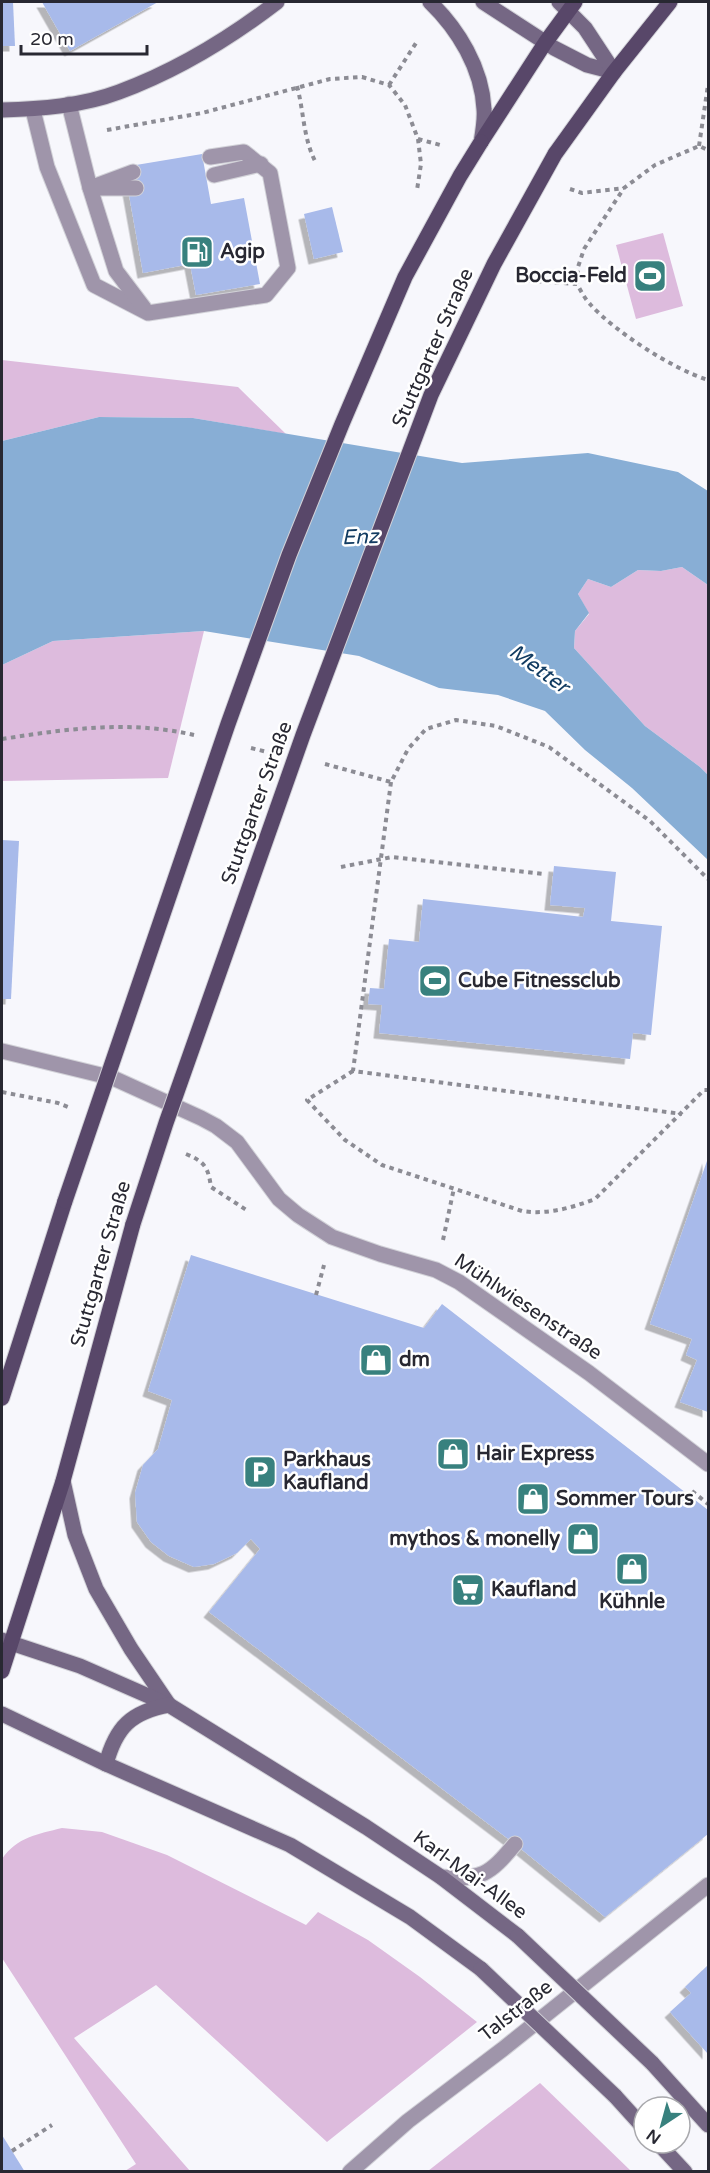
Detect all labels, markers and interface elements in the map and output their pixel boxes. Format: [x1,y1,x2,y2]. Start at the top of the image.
scale bar [21,18,147,56]
text: 20 m [30,28,74,50]
fuel station icon: Agip [179,234,215,270]
place label: Agip [220,240,265,264]
sports icon: Boccia-Feld [632,258,668,294]
place label: Boccia-Feld [515,264,627,288]
street label: Stuttgarter Straße [387,265,479,431]
water label: Enz [341,524,380,550]
water label: Metter [504,639,576,701]
street label: Stuttgarter Straße [216,718,298,888]
sports icon: Cube Fitnessclub [417,963,453,999]
place label: Cube Fitnessclub [458,969,621,993]
street label: Stuttgarter Straße [66,1178,136,1350]
street label: Mühlwiesenstraße [450,1249,606,1365]
shop icon: dm [358,1342,394,1378]
place label: dm [399,1348,430,1372]
shop icon: Hair Express [435,1436,471,1472]
place label: Hair Express [476,1442,595,1466]
place label: Parkhaus Kaufland [283,1448,371,1495]
parking icon: Parkhaus Kaufland [242,1454,278,1490]
shop icon: Sommer Tours [515,1481,551,1517]
place label: Sommer Tours [556,1487,694,1511]
shop icon: mythos & monelly [565,1521,601,1557]
place label: mythos & monelly [389,1527,560,1551]
shop icon: Kühnle [614,1551,650,1587]
supermarket icon: Kaufland [450,1572,486,1608]
place label: Kaufland [491,1578,577,1602]
place label: Kühnle [599,1590,665,1614]
street label: Karl-Mai-Allee [408,1826,532,1924]
street label: Talstraße [475,1975,557,2047]
north arrow [632,2095,692,2155]
text: N [643,2124,665,2148]

